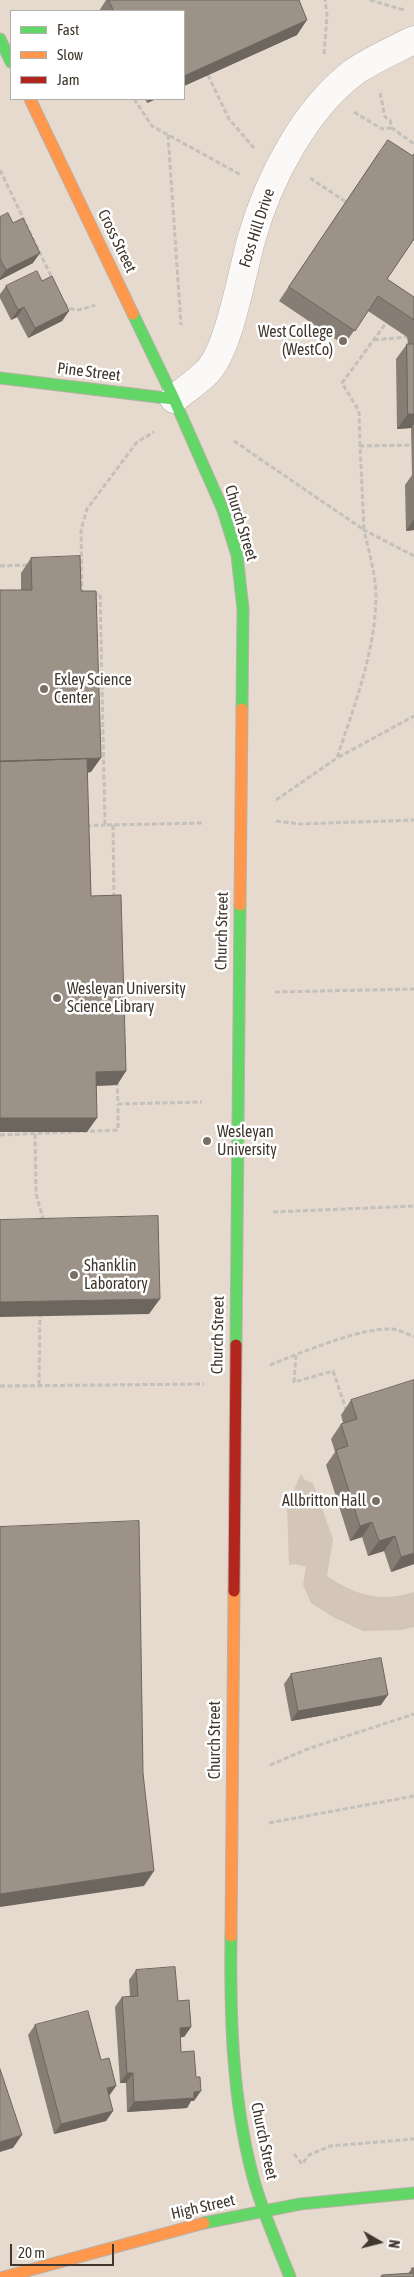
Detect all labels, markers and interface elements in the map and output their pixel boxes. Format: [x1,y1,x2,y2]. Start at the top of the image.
legend [10,10,185,100]
text: Fast [57,21,79,38]
text: Slow [57,46,83,63]
text: Jam [57,71,80,88]
street label: Foss Hill Drive [235,186,279,270]
street label: Cross Street [93,206,141,276]
place label: West College (WestCo) [258,322,333,360]
marker: West College (WestCo) [337,335,349,347]
street label: Pine Street [56,359,122,385]
street label: Church Street [220,483,262,563]
place label: Exley Science Center [54,670,132,708]
marker: Exley Science Center [38,683,50,695]
street label: Church Street [212,892,232,970]
place label: Wesleyan University Science Library [67,979,186,1017]
marker: Wesleyan University Science Library [51,992,63,1004]
place label: Wesleyan University [217,1122,277,1160]
marker: Wesleyan University [201,1135,213,1147]
place label: Shanklin Laboratory [84,1256,148,1294]
marker: Shanklin Laboratory [68,1269,80,1281]
street label: Church Street [208,1296,228,1374]
place label: Allbritton Hall [282,1491,366,1511]
marker: Allbritton Hall [370,1495,382,1507]
street label: Church Street [205,1701,225,1779]
street label: Church Street [246,2101,282,2181]
street label: High Street [169,2190,237,2224]
north arrow [354,2217,404,2267]
scale bar [12,2234,116,2266]
text: N [385,2239,402,2249]
text: 20 m [18,2244,45,2261]

